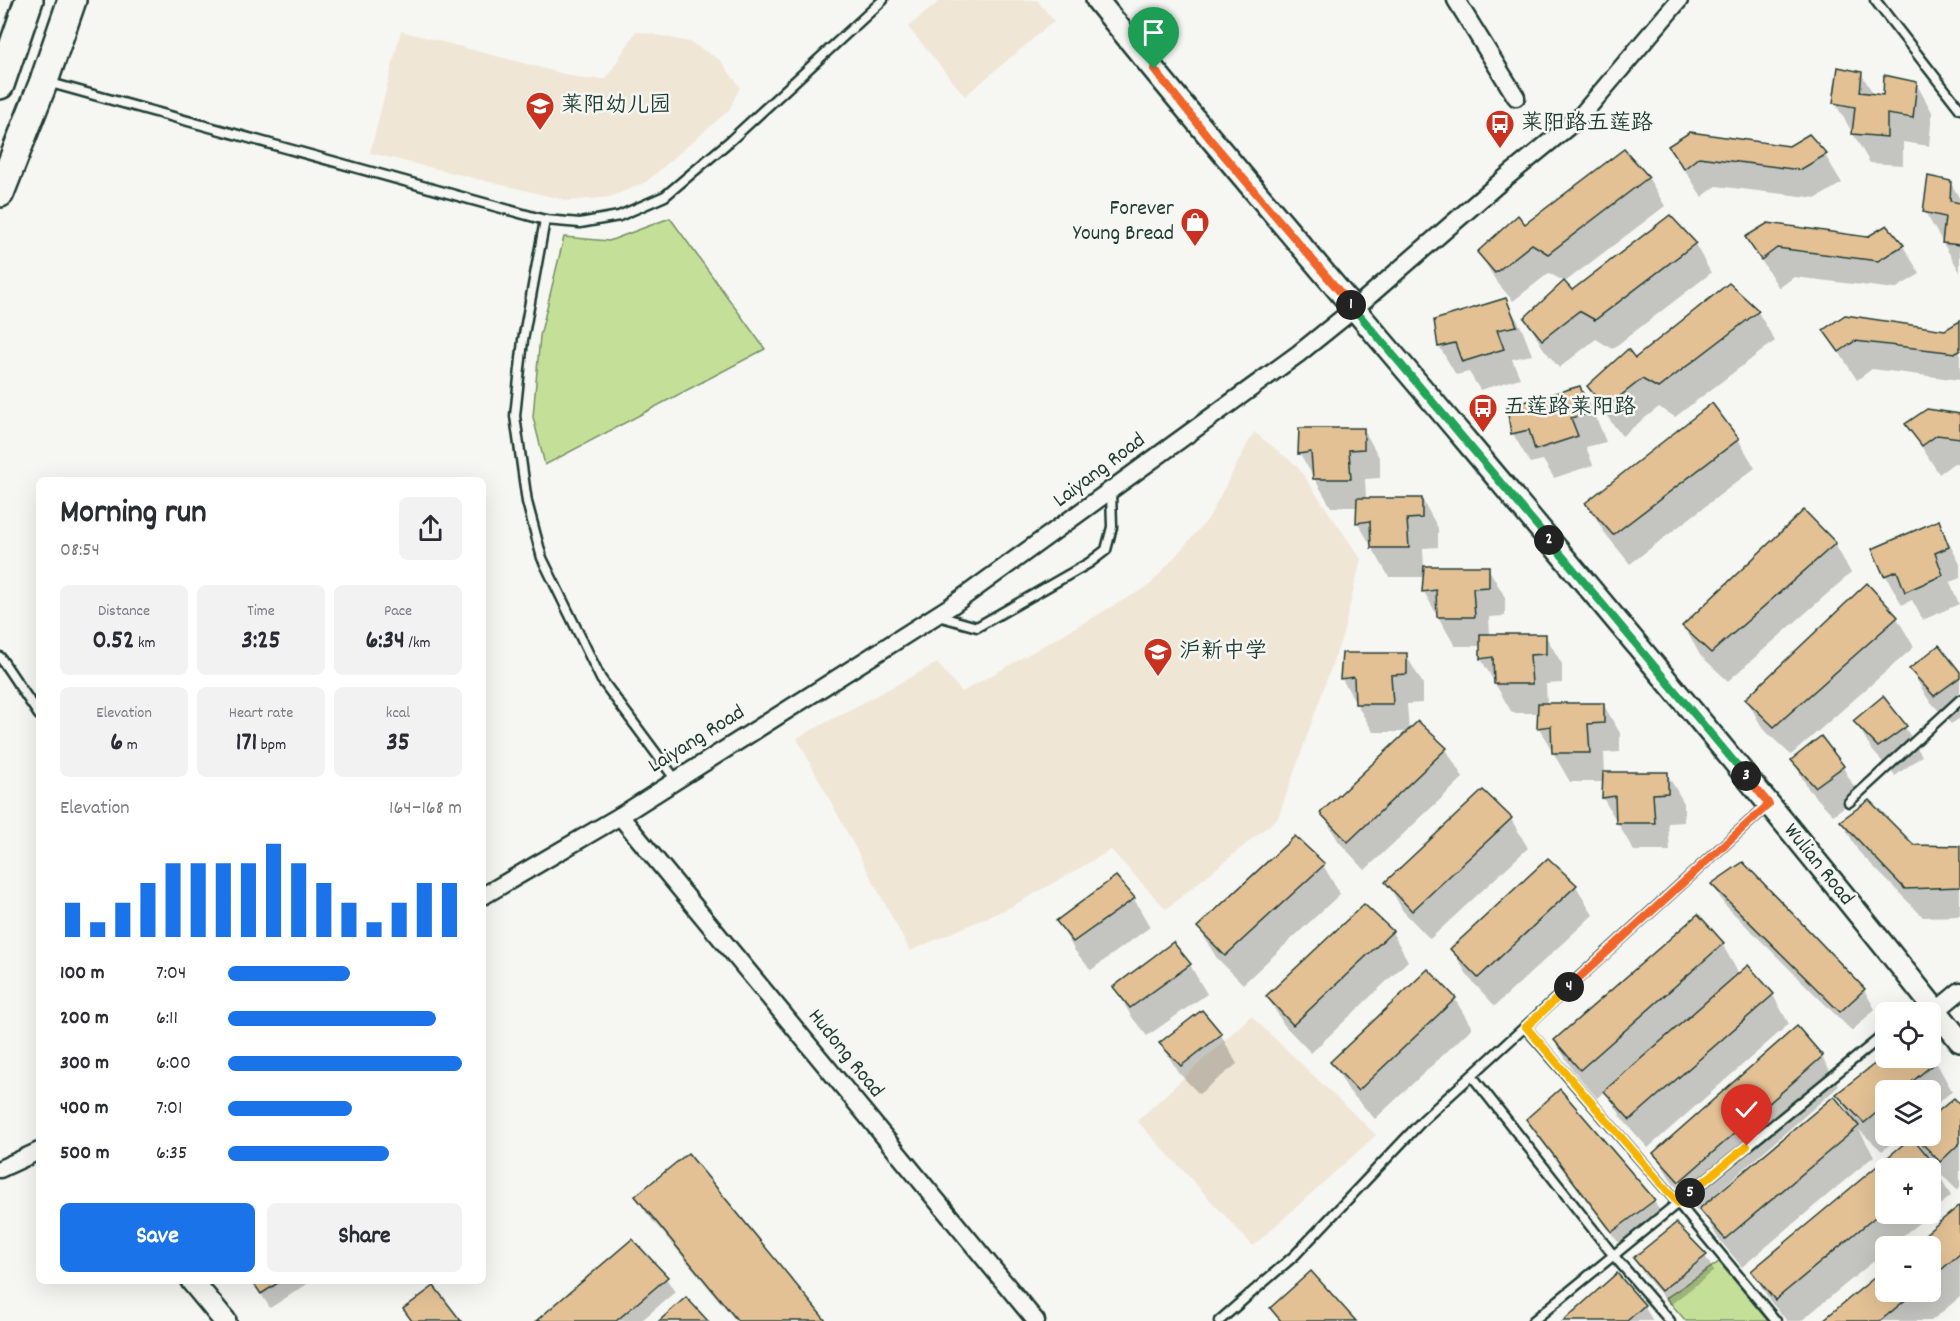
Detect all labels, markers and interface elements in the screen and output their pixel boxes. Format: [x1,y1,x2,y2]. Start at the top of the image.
pin [1128,7,1179,69]
icon: arrive [1137,16,1170,49]
school or university icon: 莱阳幼儿园 [524,90,556,132]
place label: 莱阳幼儿园 [561,91,671,122]
bus stop icon: 莱阳路五莲路 [1484,108,1516,150]
place label: 莱阳路五莲路 [1521,109,1653,140]
place label: Forever Young Bread [1073,194,1175,250]
shop icon: Forever Young Bread [1179,206,1211,248]
pin: 1 [1336,290,1366,320]
text: 1 [1349,293,1353,316]
bus stop icon: 五莲路莱阳路 [1467,392,1499,434]
place label: 五莲路莱阳路 [1504,393,1636,424]
street label: Laiyang Road [1047,426,1153,516]
text: Morning run [60,491,207,538]
button: share [399,497,462,560]
pin: 2 [1534,525,1564,555]
text: 2 [1546,528,1553,551]
text: 08:54 [60,537,100,565]
text: Distance [98,600,150,623]
text: Time [247,600,275,623]
text: Pace [384,600,412,623]
text: 0.52 [92,623,134,660]
text: 3:25 [241,623,281,660]
text: 6:34 [365,623,405,660]
text: km [134,632,156,655]
text: /km [405,632,431,655]
school or university icon: 沪新中学 [1142,636,1174,678]
place label: 沪新中学 [1179,637,1267,668]
street label: Laiyang Road [643,698,751,782]
text: Elevation [96,702,152,725]
text: Heart rate [229,702,293,725]
text: kcal [386,702,410,725]
text: 6 [110,725,123,762]
text: 171 [236,725,257,762]
text: 35 [386,725,410,762]
text: m [123,734,138,757]
text: bpm [257,734,286,757]
pin: 3 [1731,761,1761,791]
text: 3 [1742,764,1750,787]
text: Elevation [60,795,130,823]
text: 164–168 m [389,795,462,823]
street label: Wulian Road [1775,817,1861,913]
text: 100 m [60,960,105,988]
text: 7:04 [156,960,186,988]
pin: 4 [1554,972,1584,1002]
text: 4 [1566,975,1572,998]
map controls [1875,1002,1941,1302]
button: locate [1875,1002,1941,1068]
street label: Hudong Road [799,1003,891,1105]
text: 200 m [60,1005,109,1033]
text: 6:11 [156,1005,178,1033]
text: 300 m [60,1050,109,1078]
text: 6:00 [156,1050,191,1078]
button: layers [1875,1080,1941,1146]
pin [1721,1084,1772,1146]
icon: check [1730,1093,1763,1126]
text: 400 m [60,1095,108,1123]
text: 7:01 [156,1095,182,1123]
text: 500 m [60,1140,109,1168]
text: 6:35 [156,1140,187,1168]
button: + [1875,1158,1941,1224]
pin: 5 [1675,1178,1705,1208]
text: 5 [1686,1181,1694,1204]
button: Save [60,1203,255,1272]
button: Share [267,1203,462,1272]
button: − [1875,1236,1941,1302]

